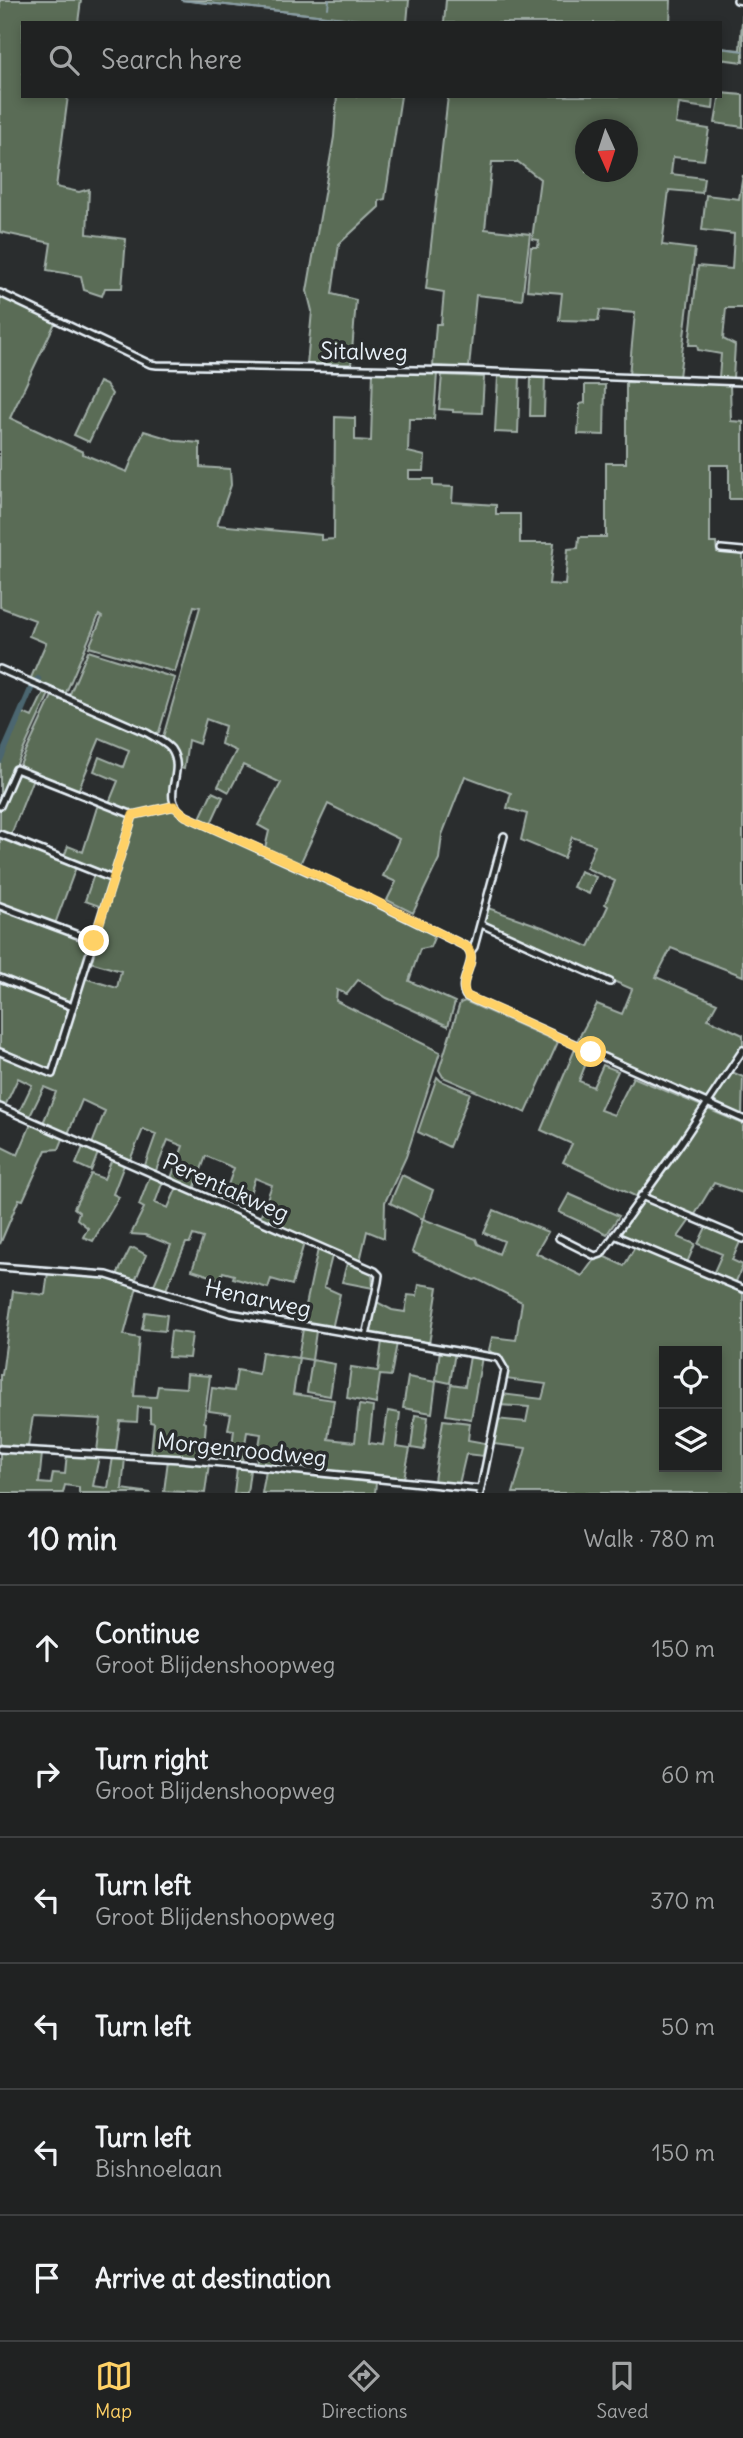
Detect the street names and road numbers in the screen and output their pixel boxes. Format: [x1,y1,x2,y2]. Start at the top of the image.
street label: Sitalweg [320,336,408,366]
street label: Perentakweg [158,1146,294,1228]
street label: Henarweg [202,1273,314,1323]
street label: Morgenroodweg [155,1426,329,1472]

